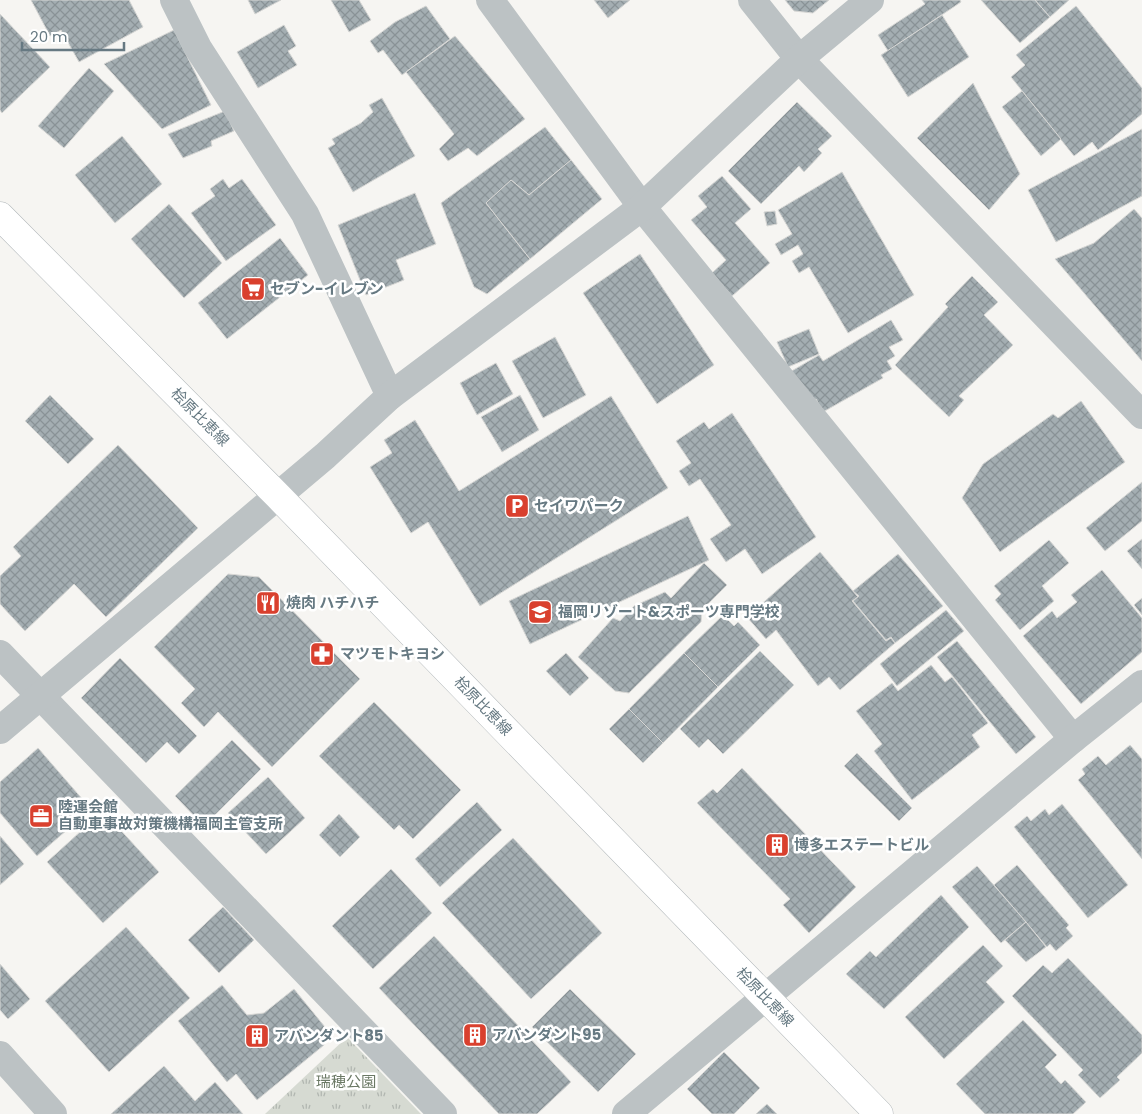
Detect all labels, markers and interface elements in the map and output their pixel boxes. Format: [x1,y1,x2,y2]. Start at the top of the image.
scale bar [22,20,125,52]
text: 20 m [30,26,68,47]
supermarket icon: セブン-イレブン [240,276,266,302]
place label: セブン-イレブン [270,278,384,299]
street label: 桧原比恵線 [166,383,234,451]
parking icon: セイワパーク [504,493,530,519]
place label: セイワパーク [534,495,624,516]
restaurant icon: 焼肉 ハチハチ [255,590,281,616]
place label: 焼肉 ハチハチ [286,592,379,613]
school or university icon: 福岡リゾート&スポーツ専門学校 [527,599,553,625]
place label: 福岡リゾート&スポーツ専門学校 [557,601,780,622]
pharmacy icon: マツモトキヨシ [309,641,335,667]
place label: マツモトキヨシ [340,643,445,664]
street label: 桧原比恵線 [450,671,517,740]
place label: 陸運会館 自動車事故対策機構福岡主管支所 [58,796,283,834]
office icon: 陸運会館 自動車事故対策機構福岡主管支所 [28,803,54,829]
building icon: 博多エステートビル [764,832,790,858]
place label: 博多エステートビル [794,834,929,855]
street label: 桧原比恵線 [732,962,799,1031]
building icon: アバンダント95 [462,1022,488,1048]
building icon: アバンダント85 [244,1023,270,1049]
place label: アバンダント95 [492,1024,601,1045]
place label: アバンダント85 [274,1025,384,1046]
park label: 瑞穂公園 [316,1071,376,1092]

